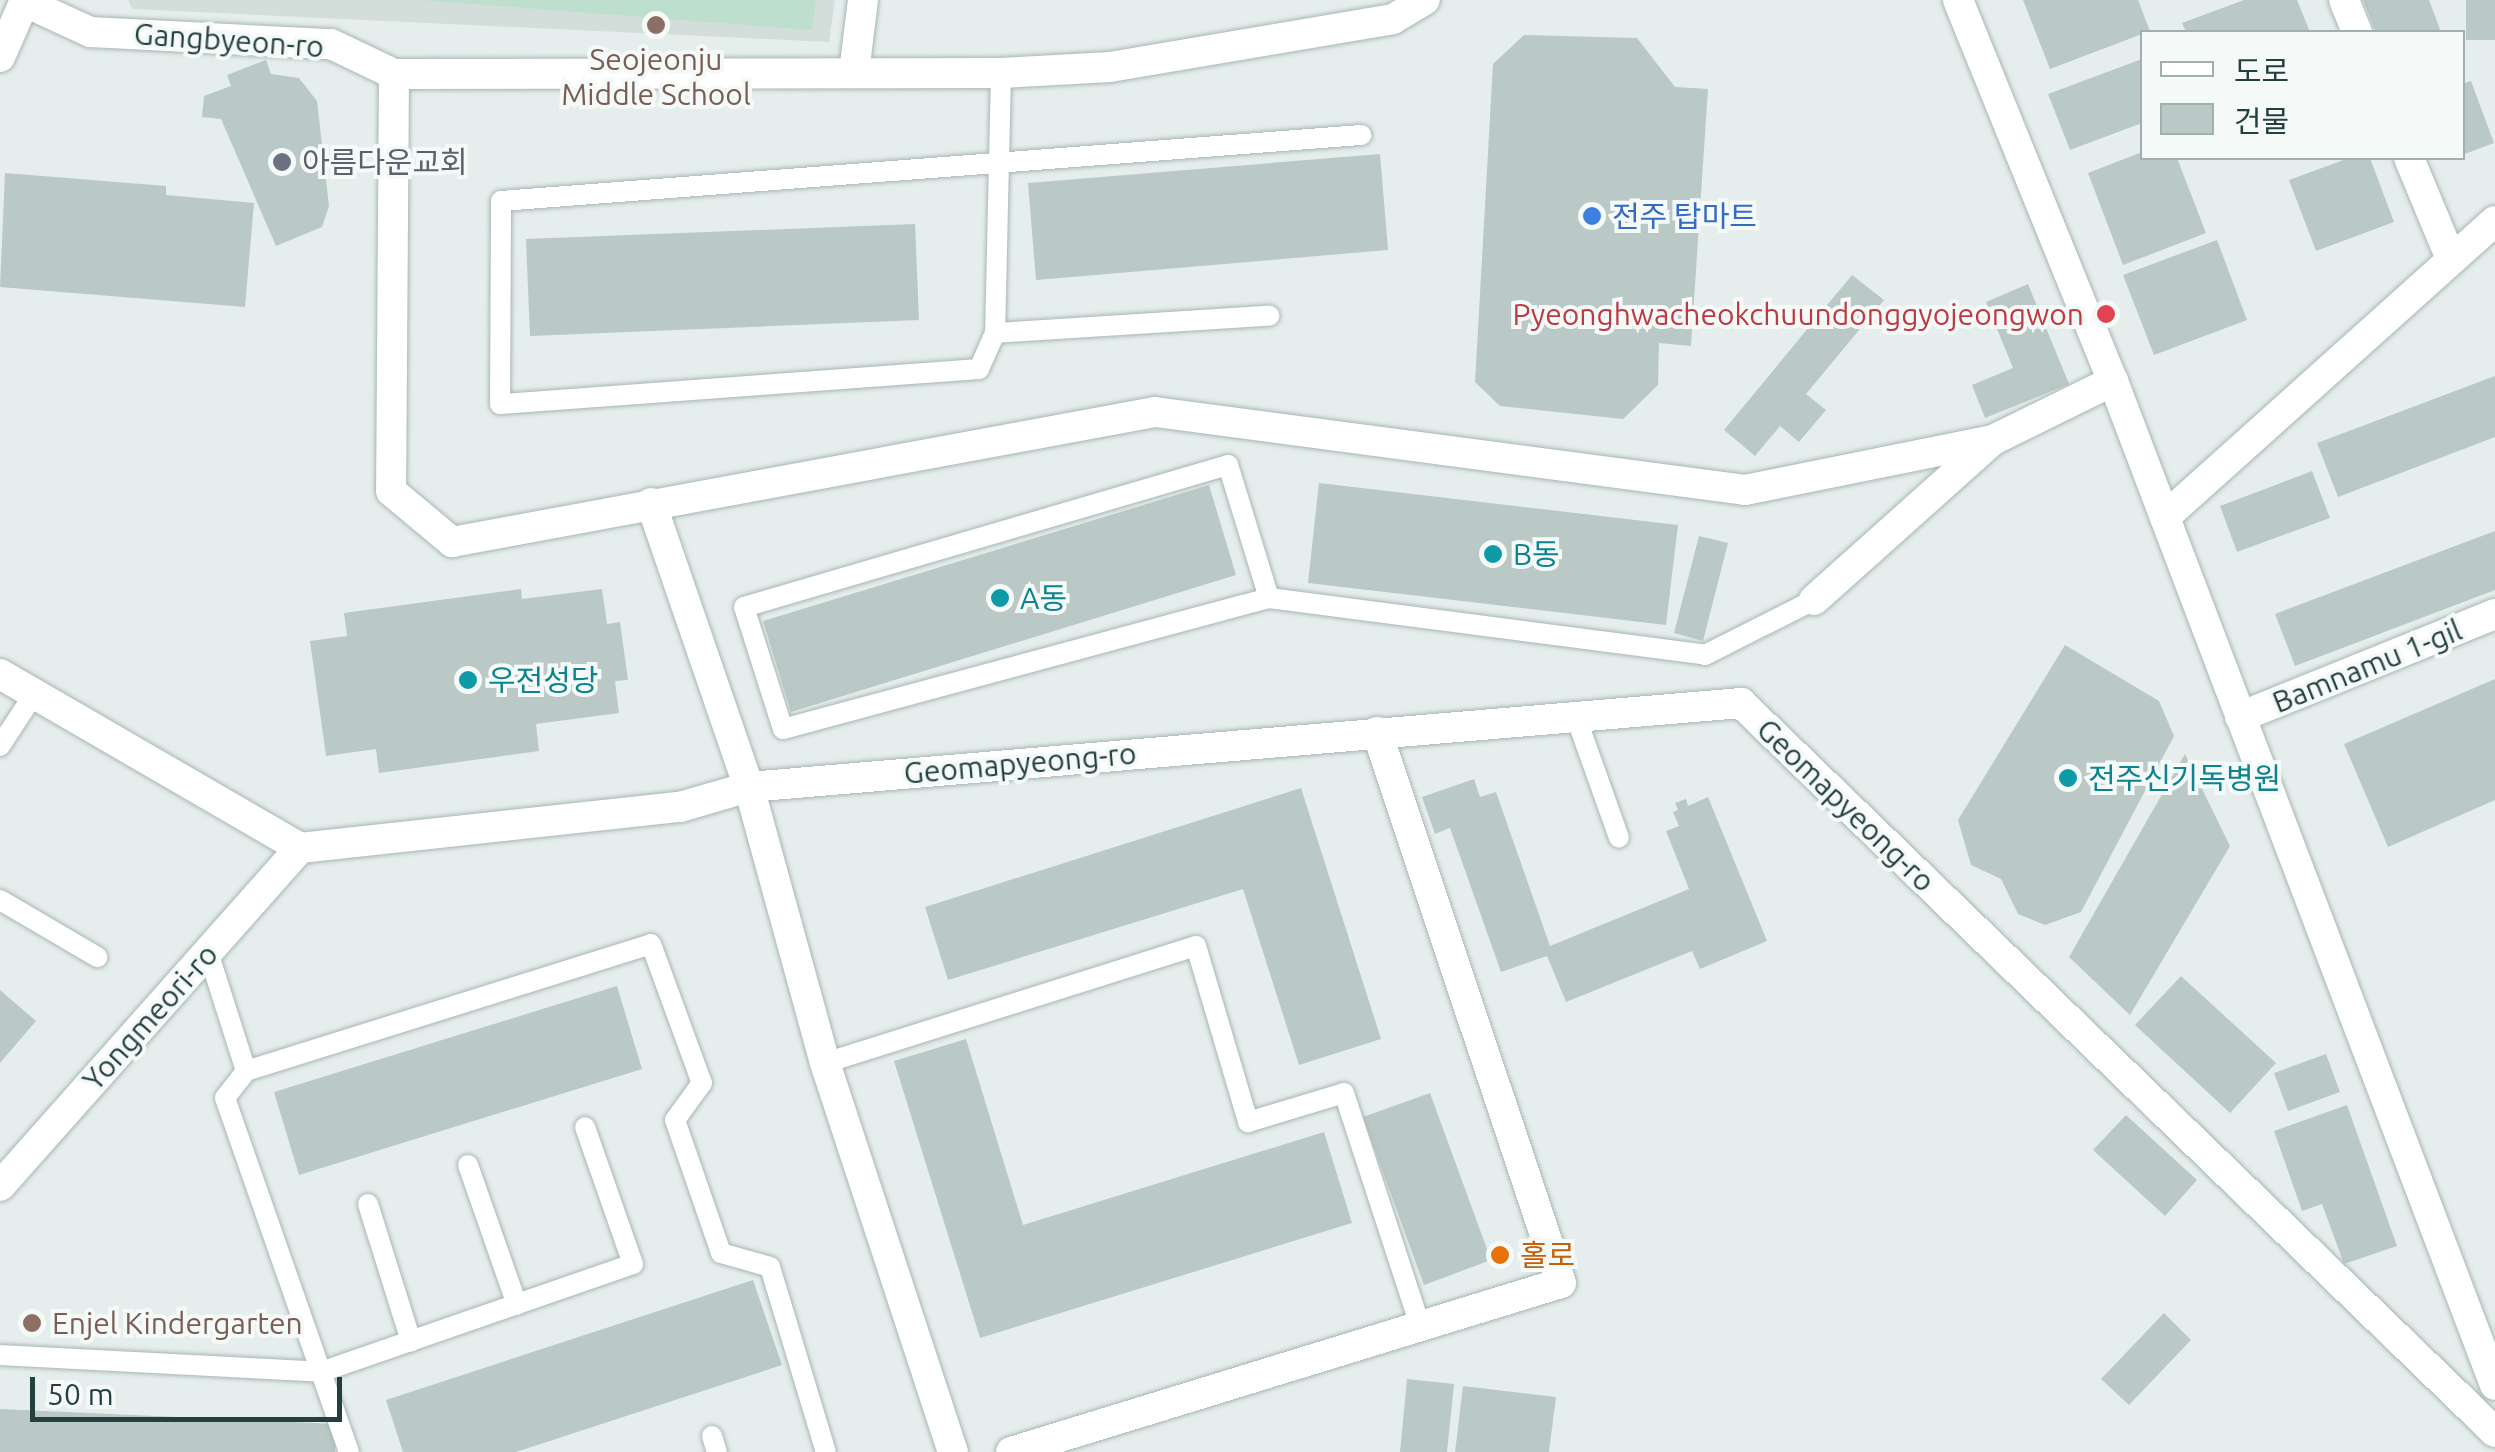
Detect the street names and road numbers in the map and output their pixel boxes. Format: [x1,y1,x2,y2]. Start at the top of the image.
street label: Gangbyeon-ro [133,15,325,65]
street label: Bamnamu 1-gil [2267,612,2467,720]
street label: Geomapyeong-ro [1750,711,1942,899]
street label: Geomapyeong-ro [902,735,1138,791]
street label: Yongmeori-ro [75,937,225,1097]

